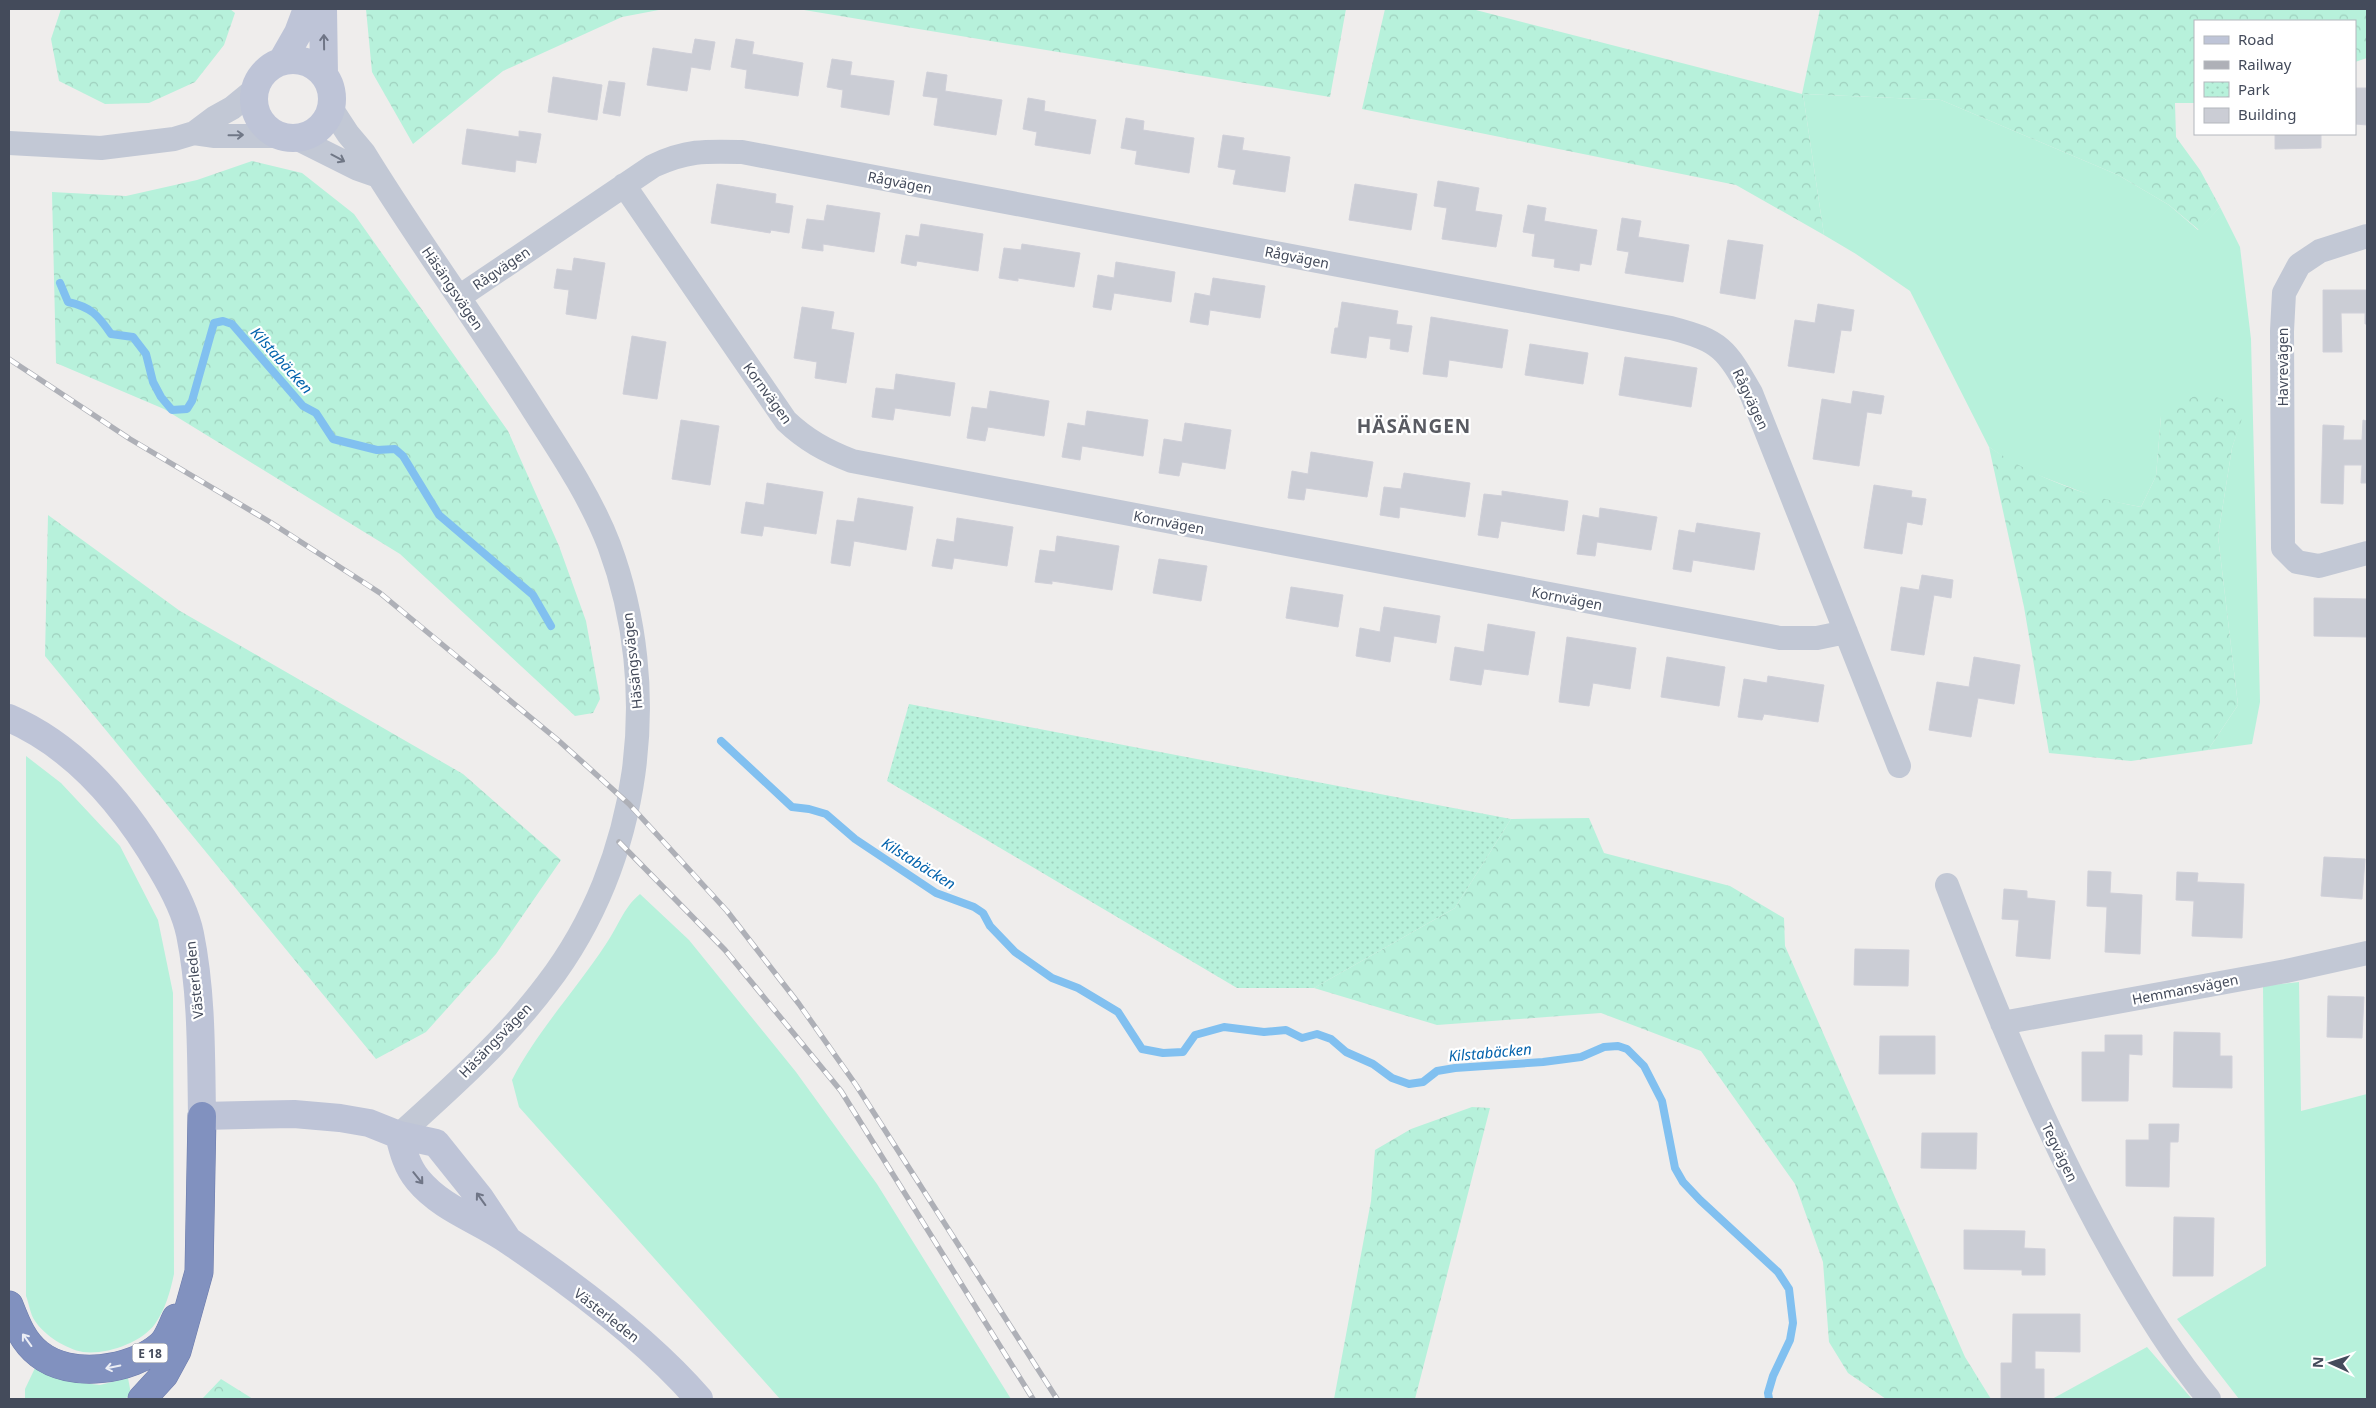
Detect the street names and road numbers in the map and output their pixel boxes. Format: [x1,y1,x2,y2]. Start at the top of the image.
street label: Rågvägen [866,166,934,198]
street label: Rågvägen [1263,241,1331,273]
street label: Rågvägen [469,242,533,294]
street label: Häsängsvägen [418,243,488,333]
street label: Havrevägen [2273,328,2292,406]
street label: Kornvägen [739,358,797,428]
street label: Rågvägen [1729,365,1773,433]
street label: Kornvägen [1132,506,1206,538]
street label: Kornvägen [1530,582,1604,614]
street label: Häsängsvägen [617,612,647,710]
street label: Västerleden [180,940,208,1020]
street label: Hemmansvägen [2130,969,2240,1009]
street label: Häsängsvägen [455,999,535,1081]
street label: Tegvägen [2038,1119,2082,1185]
street label: Västerleden [570,1283,644,1347]
road number: E 18 [132,1344,168,1362]

